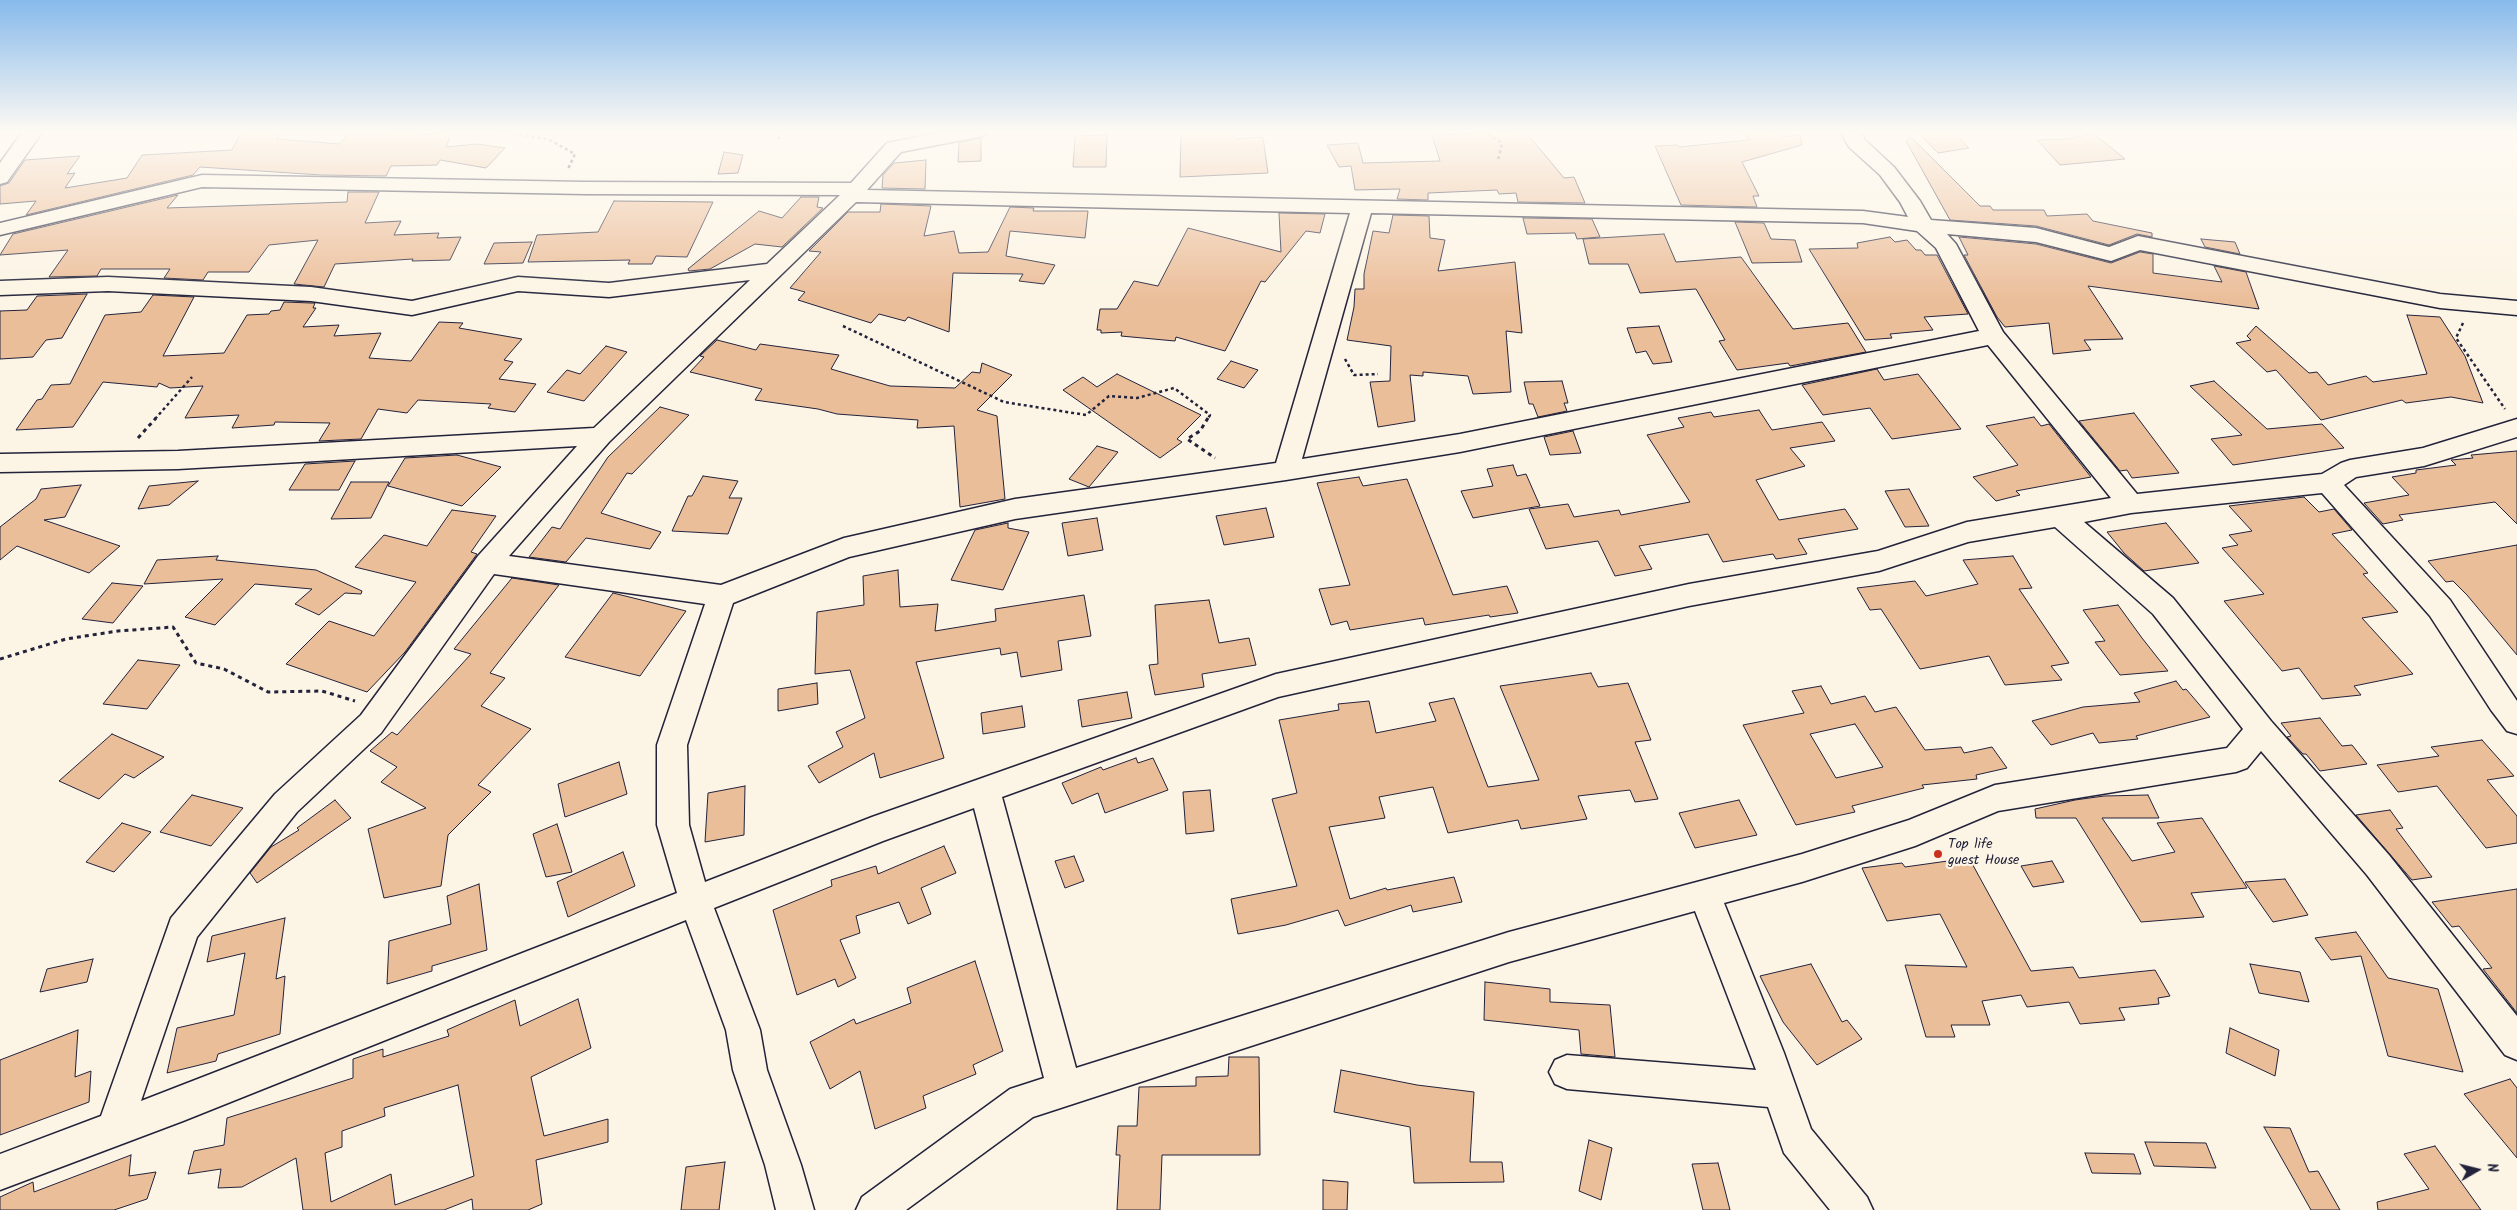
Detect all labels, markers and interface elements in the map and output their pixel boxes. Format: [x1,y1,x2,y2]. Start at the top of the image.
place label: Top life guest House [1948,838,2019,870]
marker: Top life guest House [1932,848,1944,860]
north arrow [2452,1145,2502,1195]
text: N [2480,1162,2503,1174]

